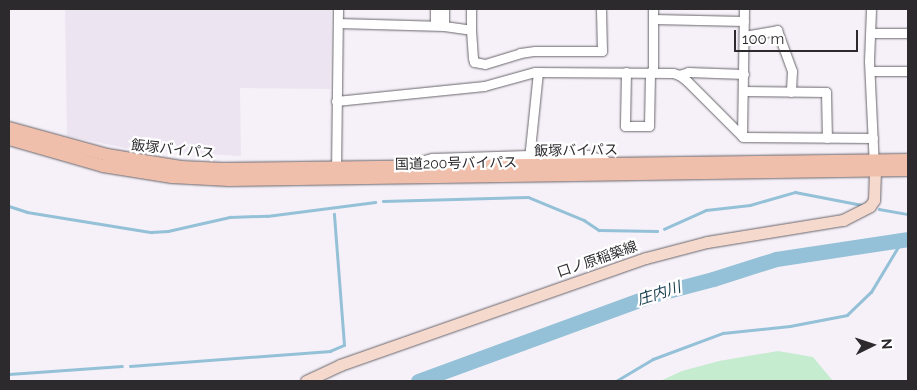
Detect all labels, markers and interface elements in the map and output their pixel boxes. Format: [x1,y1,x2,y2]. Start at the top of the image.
scale bar [737,20,861,52]
text: 100 m [742,30,784,48]
street label: 飯塚バイパス [130,136,216,162]
street label: 飯塚バイパス [534,141,618,159]
street label: 国道200号バイパス [395,154,517,172]
street label: 口ノ原稲築線 [555,237,639,281]
water label: 庄内川 [635,278,683,310]
north arrow [847,320,897,370]
text: N [879,338,895,350]

